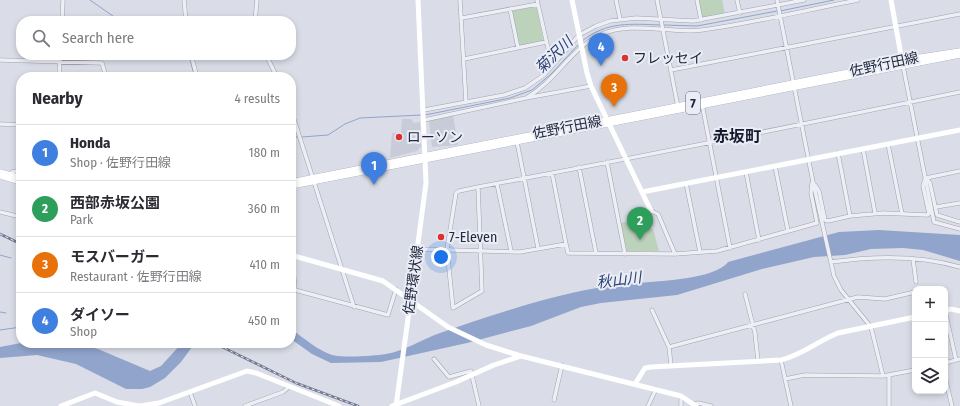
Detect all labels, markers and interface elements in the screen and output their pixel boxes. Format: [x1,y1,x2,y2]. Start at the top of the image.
search box [16,16,296,60]
icon: search [30,27,52,49]
text: Search here [62,29,134,47]
water label: 菊沢川 [532,32,578,77]
pin: 4 [588,33,614,66]
street label: 佐野行田線 [848,49,920,80]
place label: フレッセイ [633,50,703,67]
marker: フレッセイ [620,53,630,63]
pin: 3 [601,74,627,107]
text: Nearby [32,88,83,109]
text: 4 results [234,91,280,106]
road number: 7 [686,92,700,114]
street label: 佐野行田線 [531,112,603,143]
district label: 赤坂町 [713,127,761,146]
place label: ローソン [407,129,463,146]
marker: ローソン [394,132,404,142]
text: Honda [70,134,111,152]
text: 1 [42,145,48,160]
text: 180 m [249,145,280,160]
pin: 1 [361,152,387,185]
text: Shop · 佐野行田線 [70,155,171,170]
text: 西部赤坂公園 [70,194,160,212]
text: 2 [42,201,48,216]
text: 360 m [248,201,280,216]
pin: 2 [627,207,653,240]
text: Park [70,212,93,227]
place label: 7-Eleven [449,229,497,246]
marker: 7-Eleven [436,232,446,242]
street label: 佐野環状線 [400,244,427,316]
your location [431,247,451,267]
text: モスバーガー [70,248,160,266]
text: 3 [42,257,48,272]
text: 410 m [250,257,280,272]
water label: 秋山川 [596,268,644,292]
text: Restaurant · 佐野行田線 [70,269,202,284]
map controls [912,286,948,394]
button: + [912,286,948,322]
text: ダイソー [70,306,130,324]
text: 4 [42,313,48,328]
text: 450 m [248,313,280,328]
button: − [912,322,948,358]
text: Shop [70,324,97,339]
button: layers [912,358,948,394]

